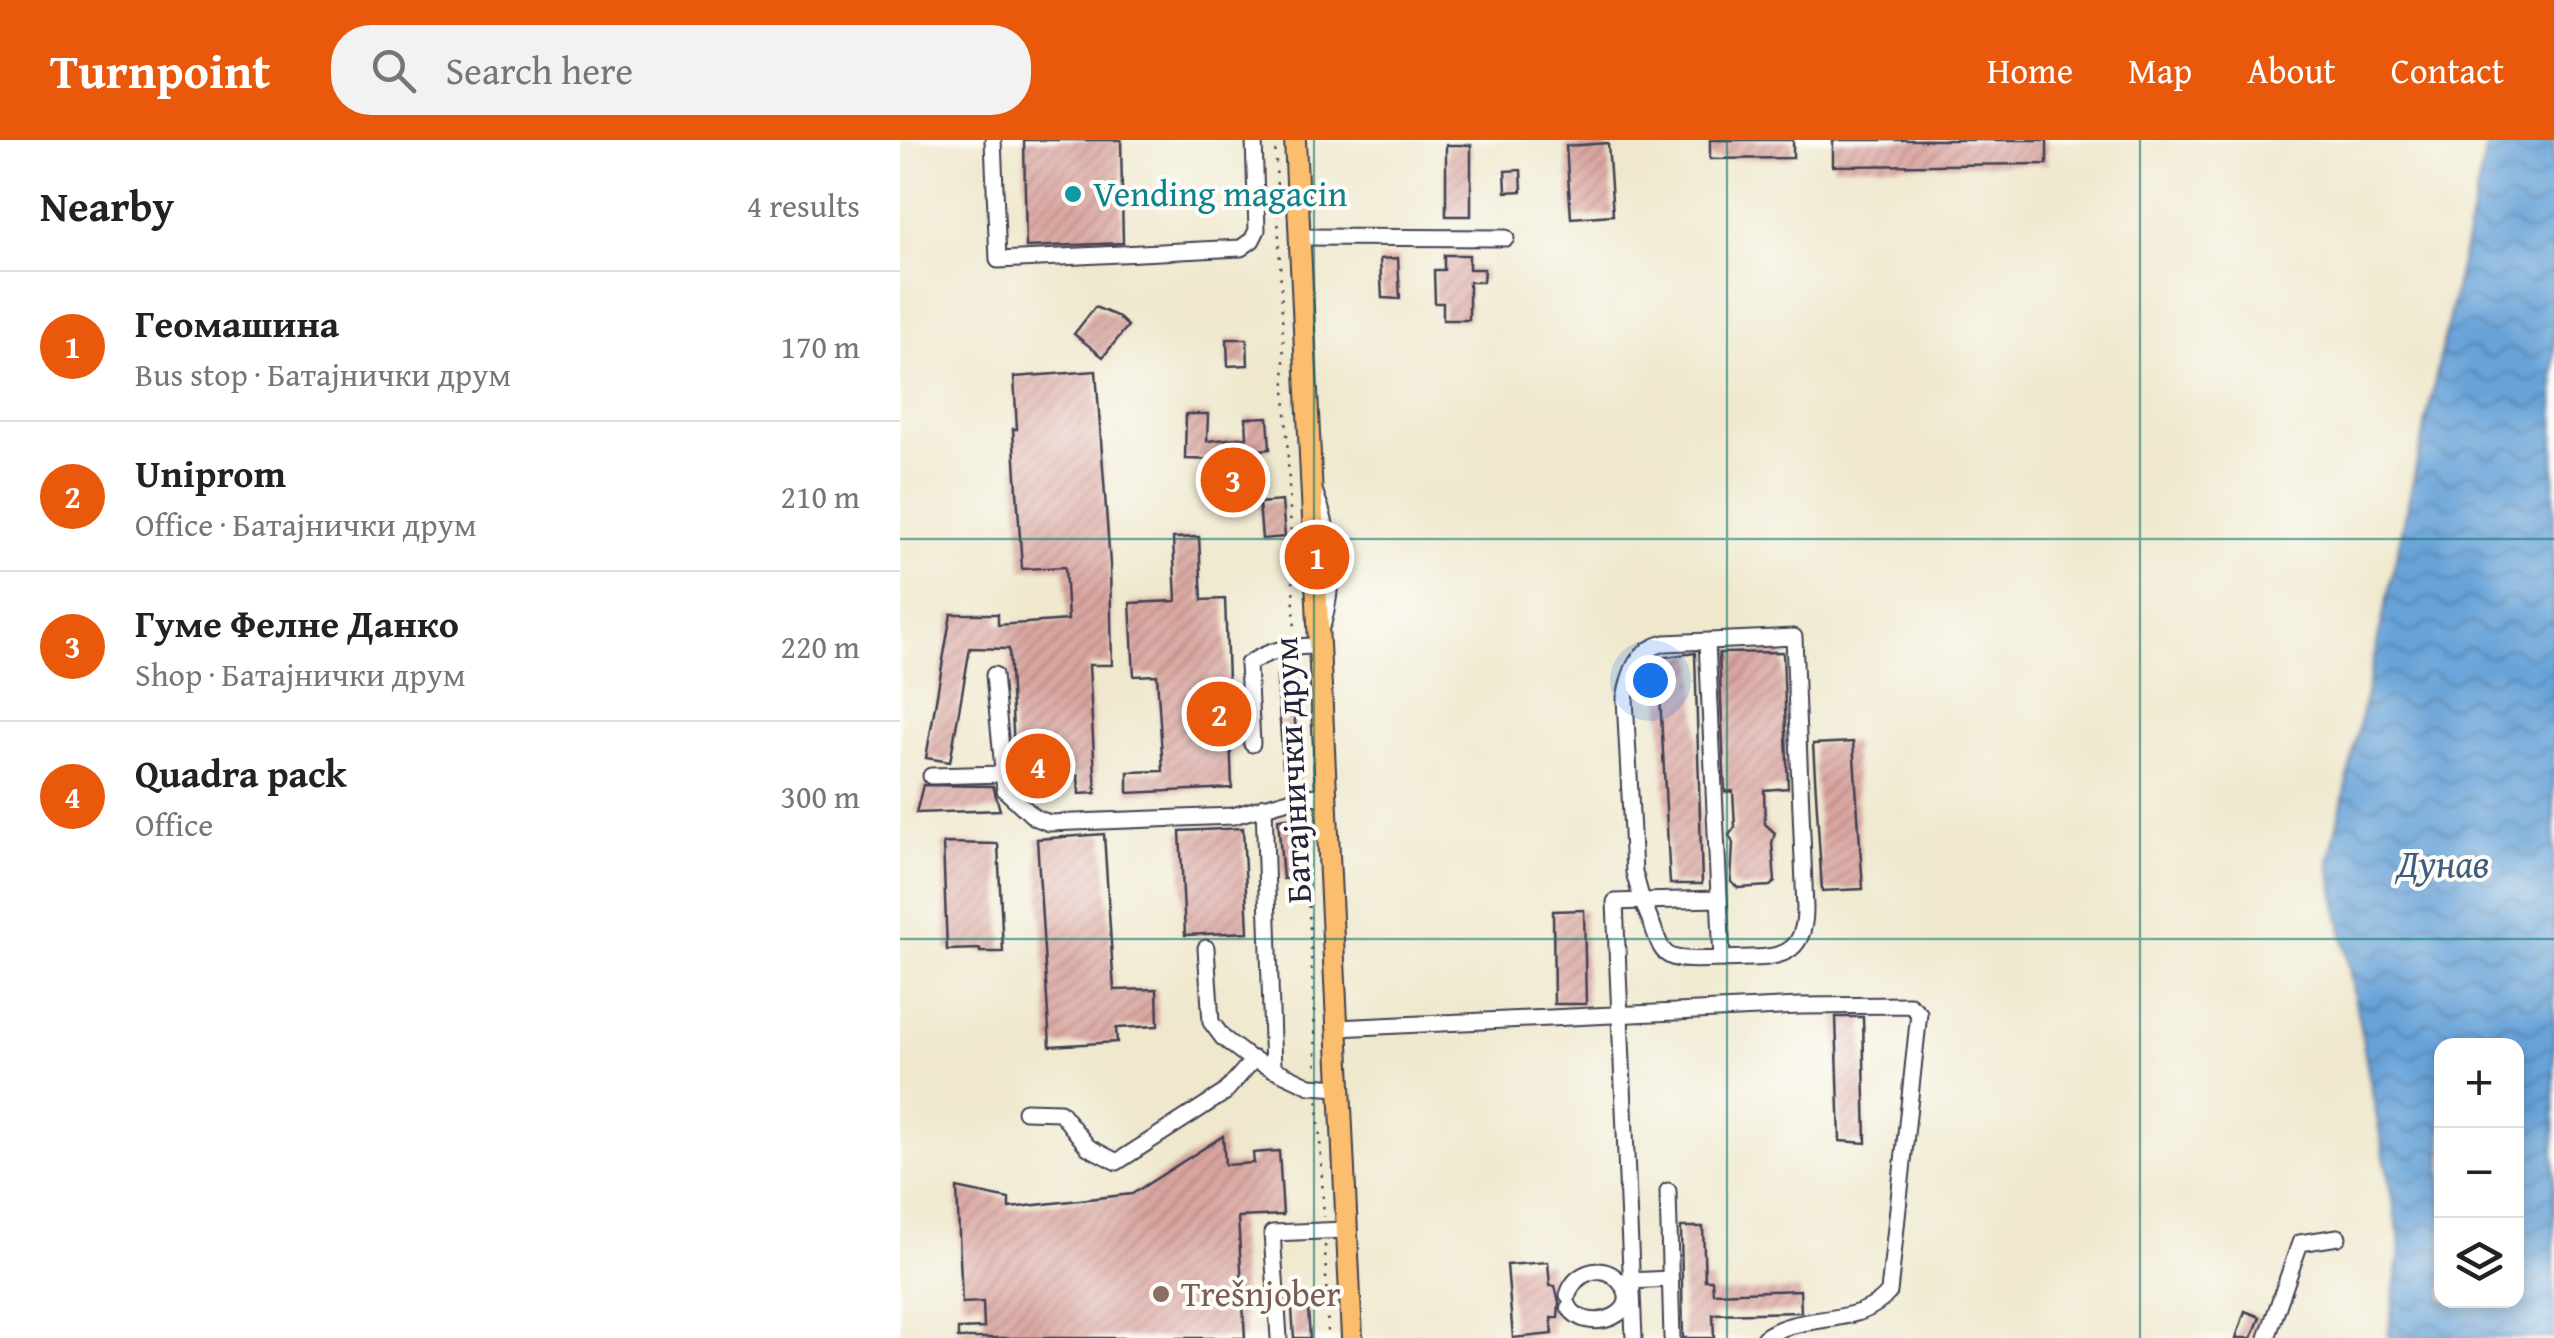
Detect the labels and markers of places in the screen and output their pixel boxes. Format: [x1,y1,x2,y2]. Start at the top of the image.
place label: Vending magacin [1093,168,1348,219]
marker: Vending magacin [1062,183,1084,205]
pin: 3 [1200,442,1266,518]
pin: 1 [1284,520,1350,594]
pin: 2 [1186,676,1252,752]
pin: 4 [1006,728,1070,804]
place label: Trešnjober [1181,1268,1341,1319]
marker: Trešnjober [1150,1283,1172,1305]

